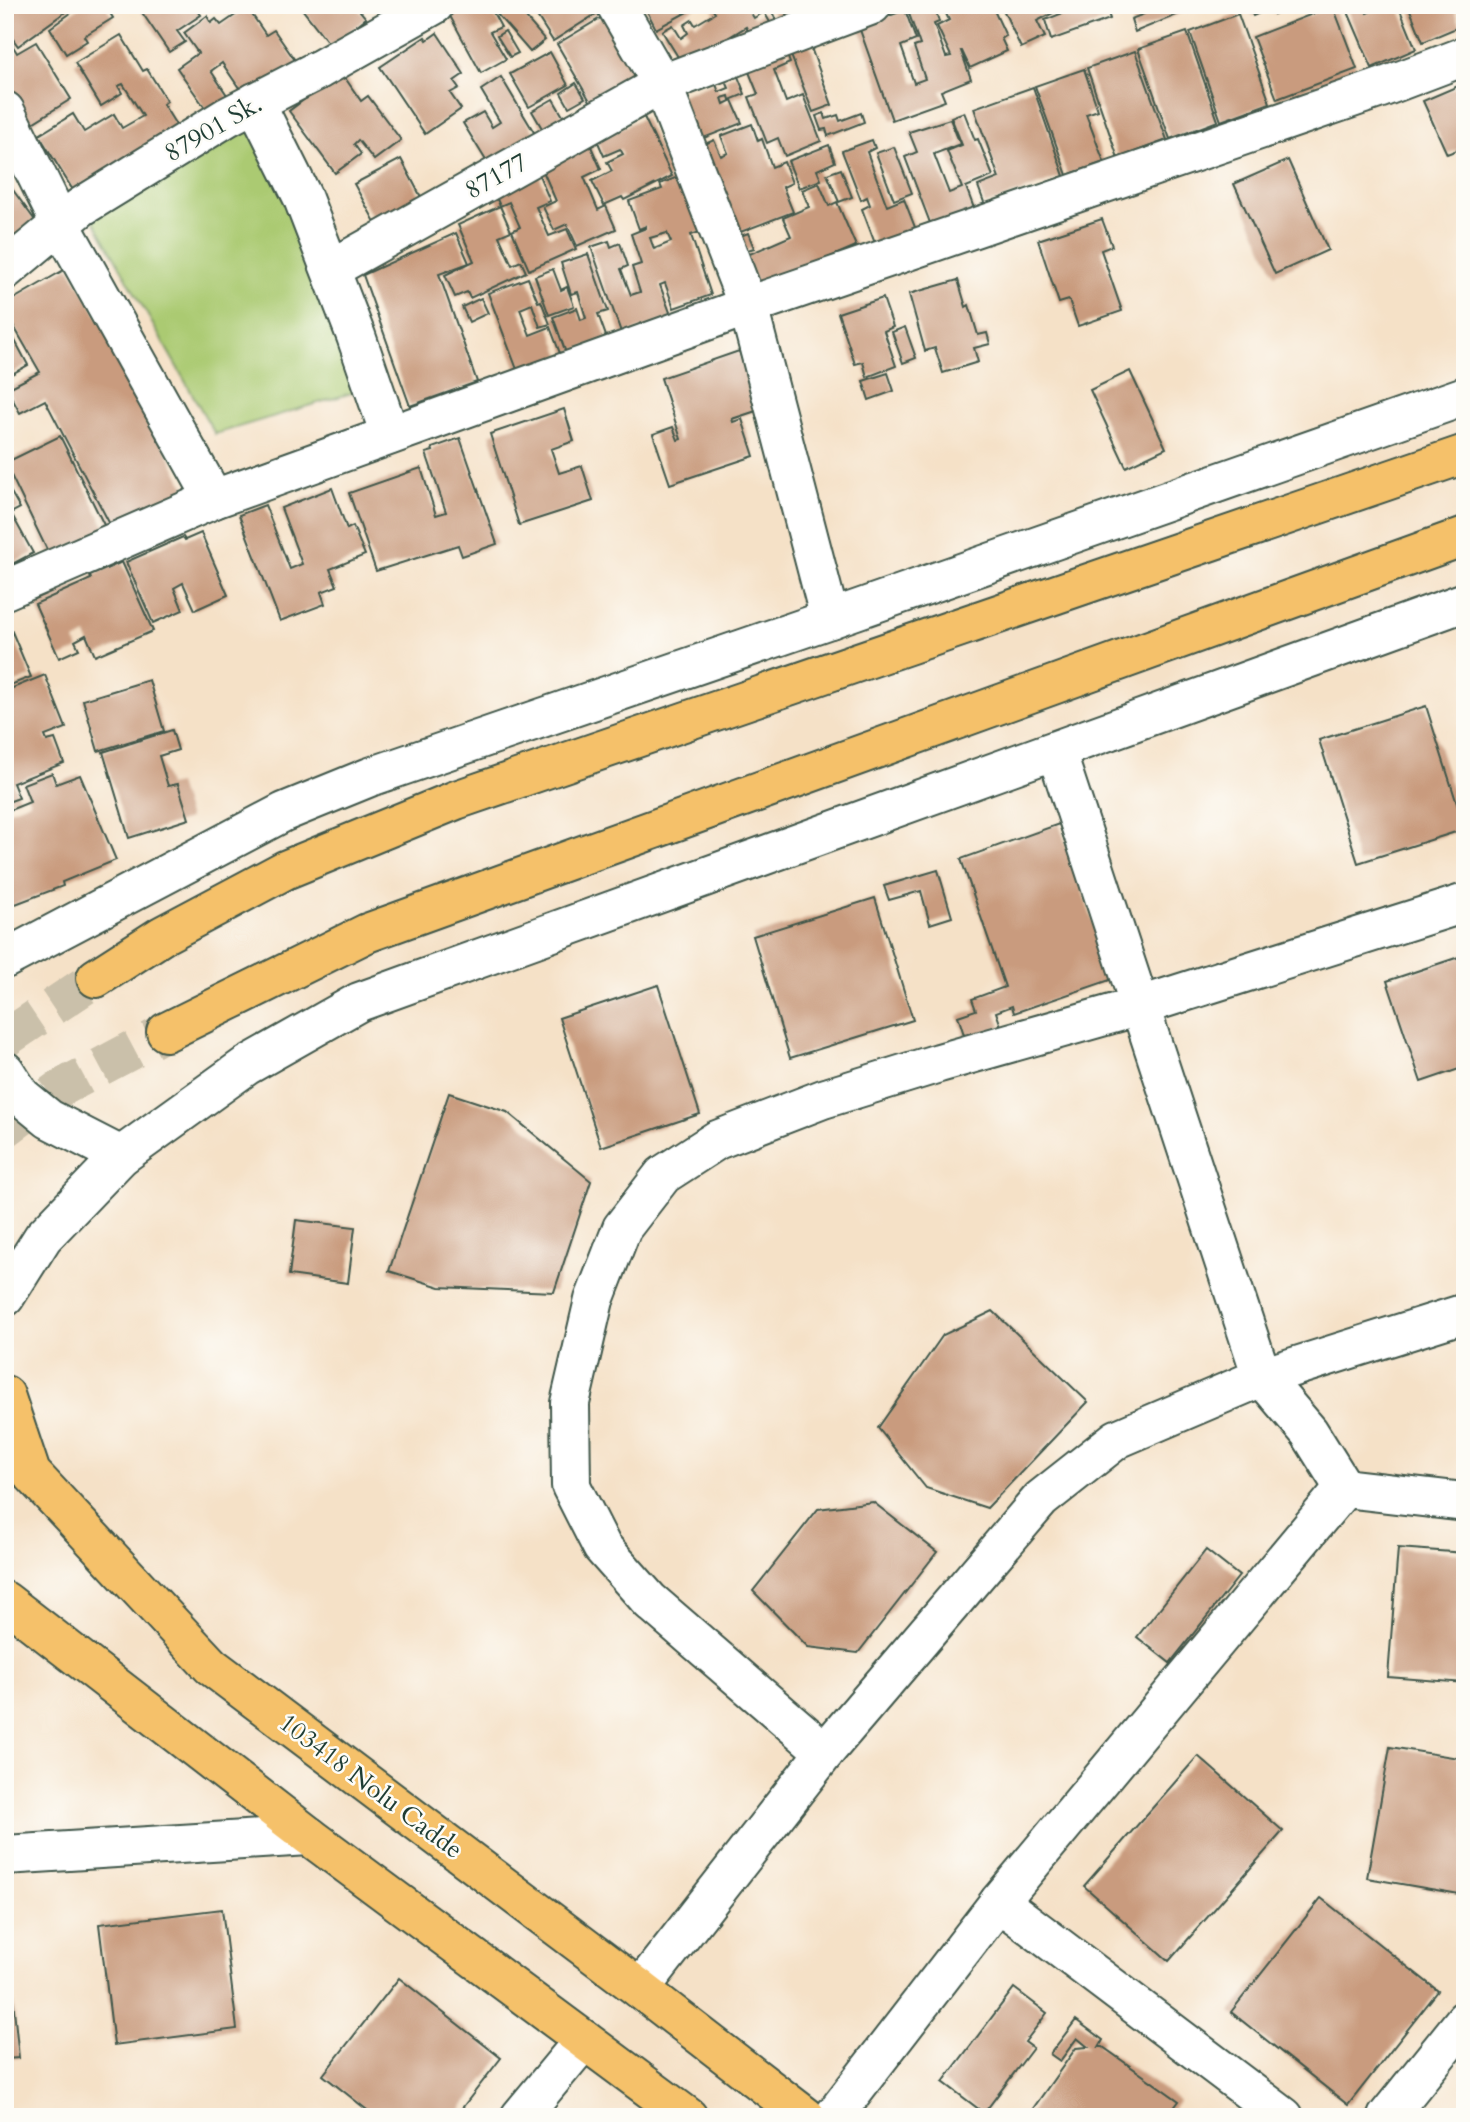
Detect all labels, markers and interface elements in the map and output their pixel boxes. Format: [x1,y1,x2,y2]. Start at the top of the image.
street label: 87901 Sk. [158,86,268,170]
street label: 87177 [458,145,534,207]
street label: 103418 Nolu Cadde [272,1705,470,1867]

